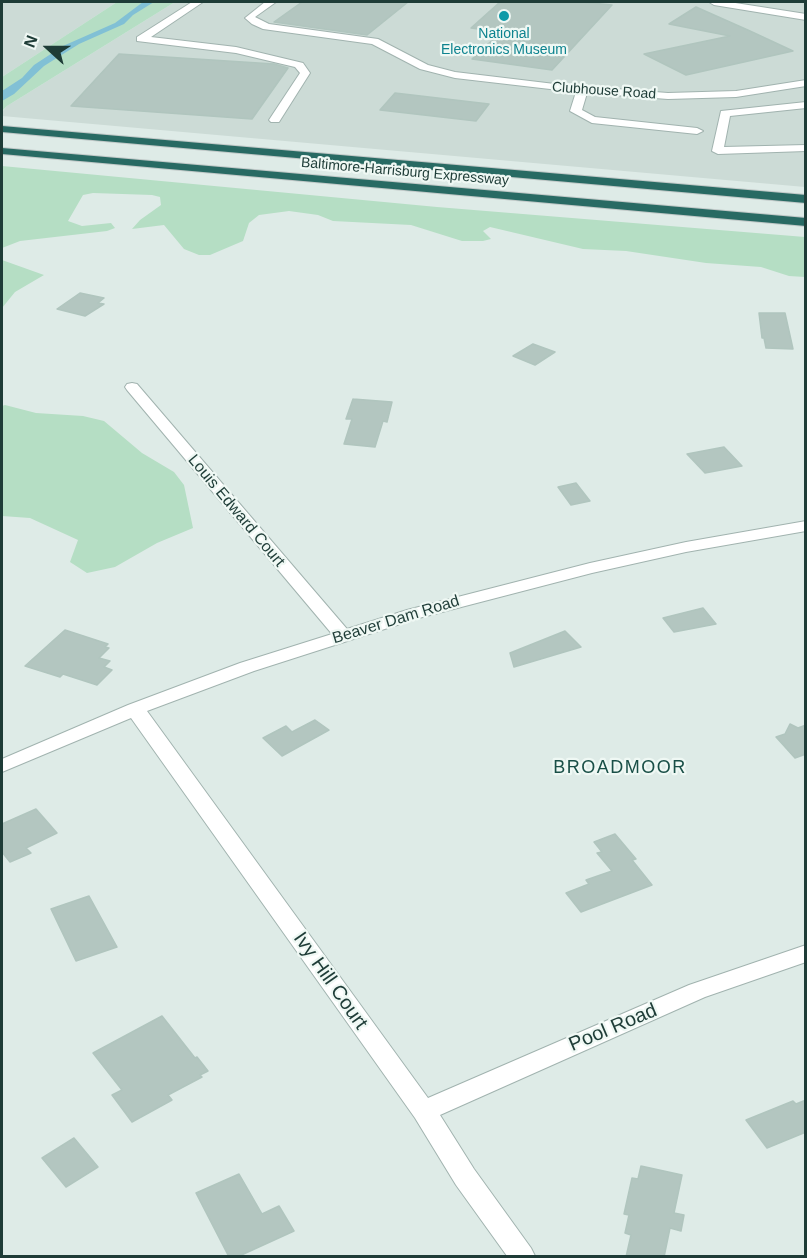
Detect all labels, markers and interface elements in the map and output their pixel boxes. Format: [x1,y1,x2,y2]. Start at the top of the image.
marker: National Electronics Museum [497,9,511,23]
north arrow [18,18,78,78]
place label: National Electronics Museum [441,26,567,58]
text: N [21,33,41,50]
street label: Clubhouse Road [551,79,657,103]
street label: Baltimore-Harrisburg Expressway [300,155,510,189]
street label: Louis Edward Court [183,451,289,571]
street label: Beaver Dam Road [330,592,462,648]
district label: BROADMOOR [553,757,687,779]
street label: Ivy Hill Court [288,928,372,1034]
street label: Pool Road [565,999,661,1057]

